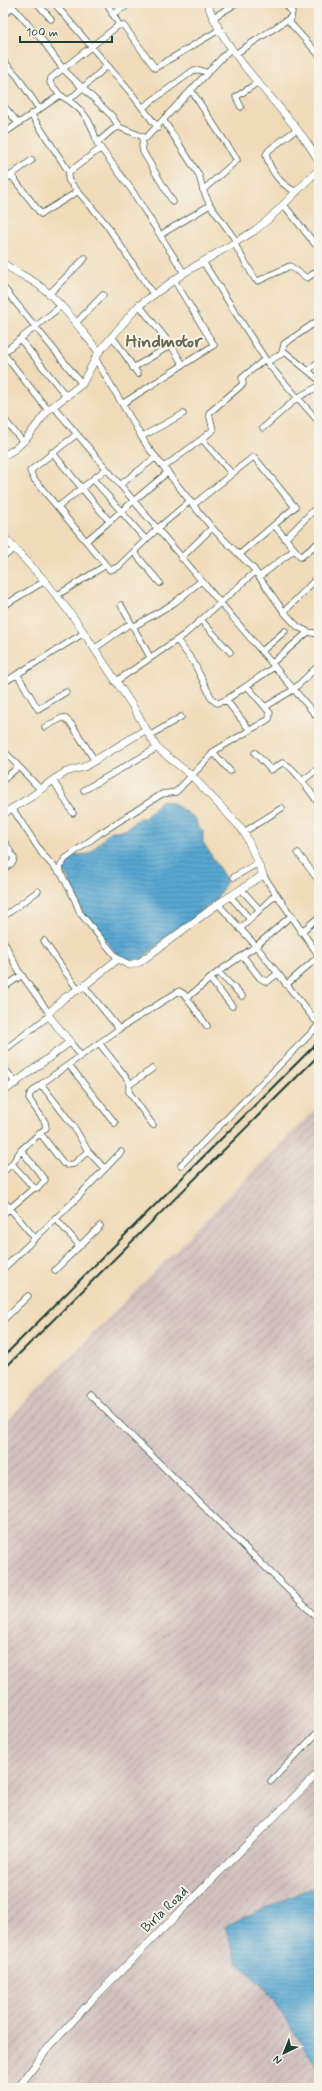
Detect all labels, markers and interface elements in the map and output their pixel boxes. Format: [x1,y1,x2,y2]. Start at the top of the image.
scale bar [20,18,112,44]
text: 100 m [26,25,58,41]
district label: Hindmotor [126,330,203,354]
street label: Birla Road [137,1883,192,1937]
north arrow [264,2033,304,2073]
text: N [270,2052,285,2067]

